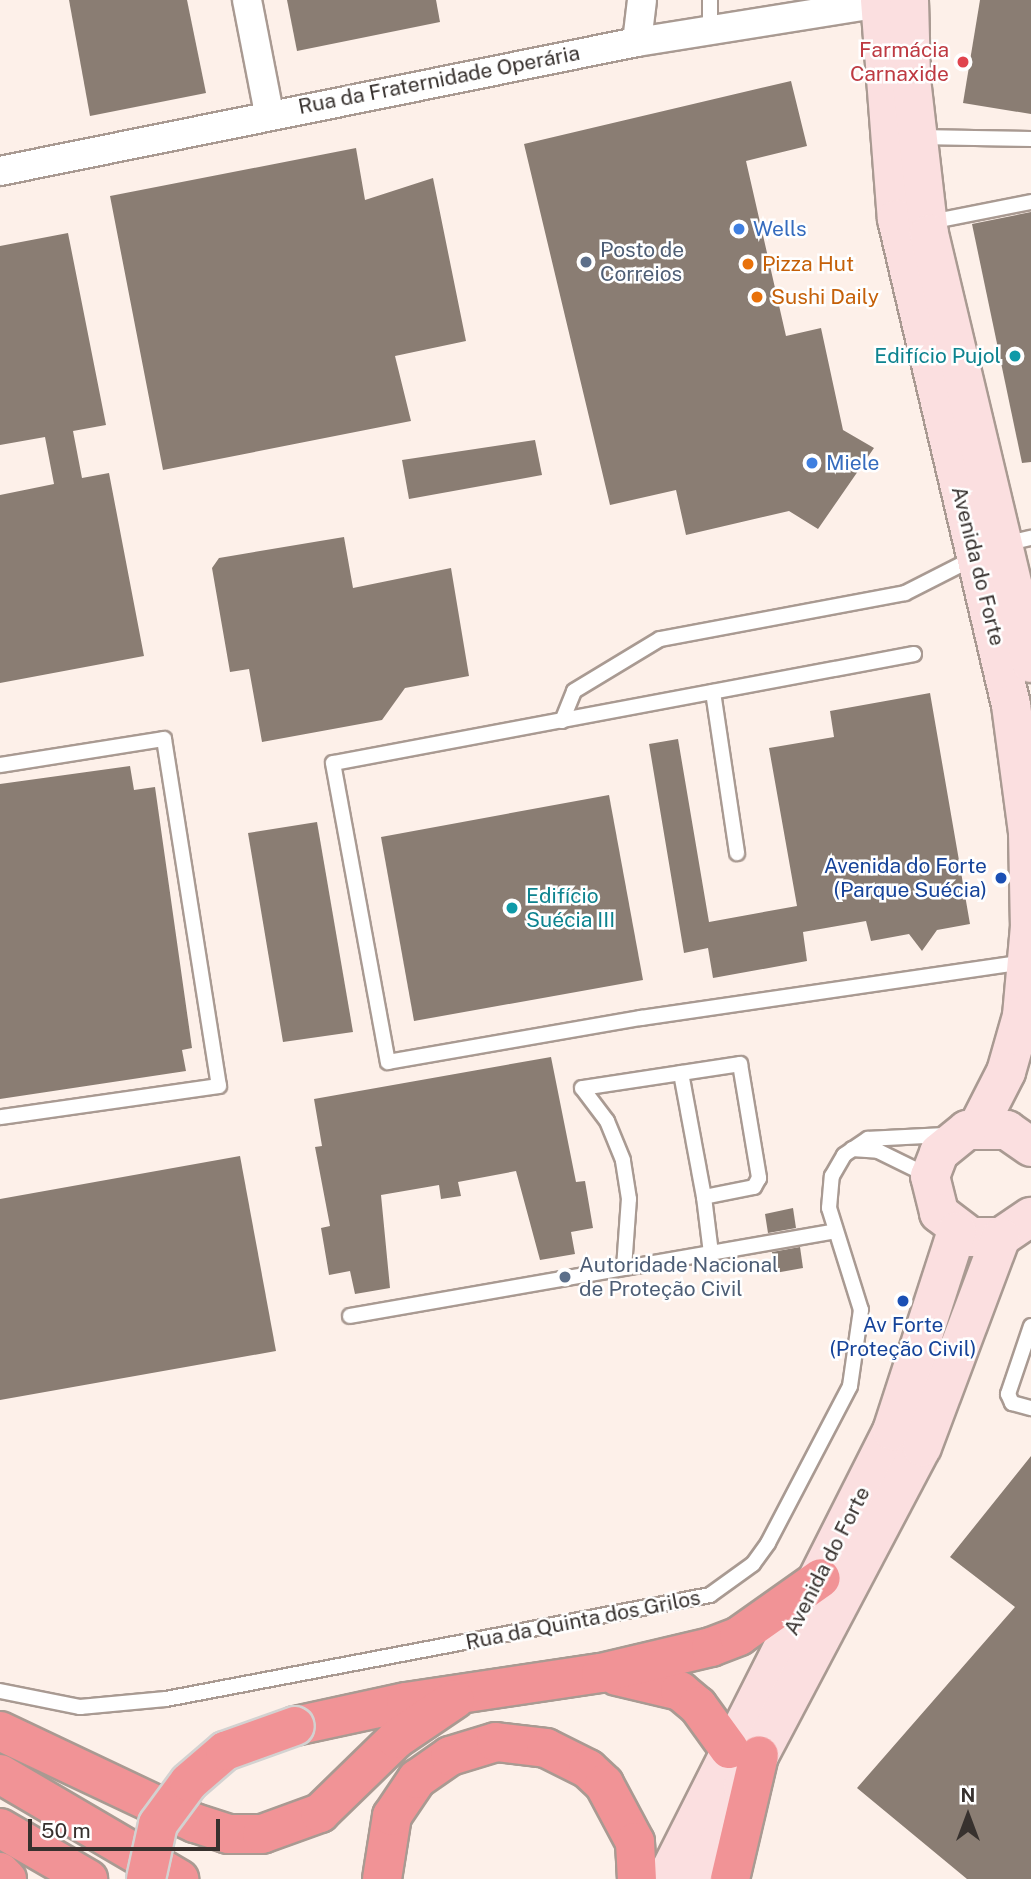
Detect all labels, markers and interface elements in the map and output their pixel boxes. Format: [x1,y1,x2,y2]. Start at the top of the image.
place label: Farmácia Carnaxide [850,37,949,87]
street label: Rua da Fraternidade Operária [296,40,582,120]
marker: Farmácia Carnaxide [955,54,971,70]
place label: Wells [753,216,807,242]
marker: Wells [731,221,747,237]
place label: Posto de Correios [600,237,685,287]
place label: Pizza Hut [762,251,854,277]
marker: Posto de Correios [578,254,594,270]
marker: Pizza Hut [740,256,756,272]
place label: Sushi Daily [771,284,879,310]
marker: Sushi Daily [749,289,765,305]
place label: Edifício Pujol [874,343,1001,369]
marker: Edifício Pujol [1007,348,1023,364]
place label: Miele [826,450,879,476]
marker: Miele [804,455,820,471]
street label: Avenida do Forte [946,484,1010,648]
place label: Avenida do Forte (Parque Suécia) [823,853,987,903]
marker: Avenida do Forte (Parque Suécia) [993,870,1009,886]
place label: Edifício Suécia III [526,883,615,933]
marker: Edifício Suécia III [504,900,520,916]
place label: Autoridade Nacional de Proteção Civil [579,1252,779,1302]
marker: Autoridade Nacional de Proteção Civil [557,1269,573,1285]
marker: Av Forte (Proteção Civil) [895,1293,911,1309]
place label: Av Forte (Proteção Civil) [829,1312,977,1362]
street label: Avenida do Forte [779,1482,875,1640]
street label: Rua da Quinta dos Grilos [463,1585,703,1655]
north arrow [933,1781,1003,1851]
text: N [961,1784,975,1806]
scale bar [32,1806,224,1850]
text: 50 m [41,1818,91,1843]

